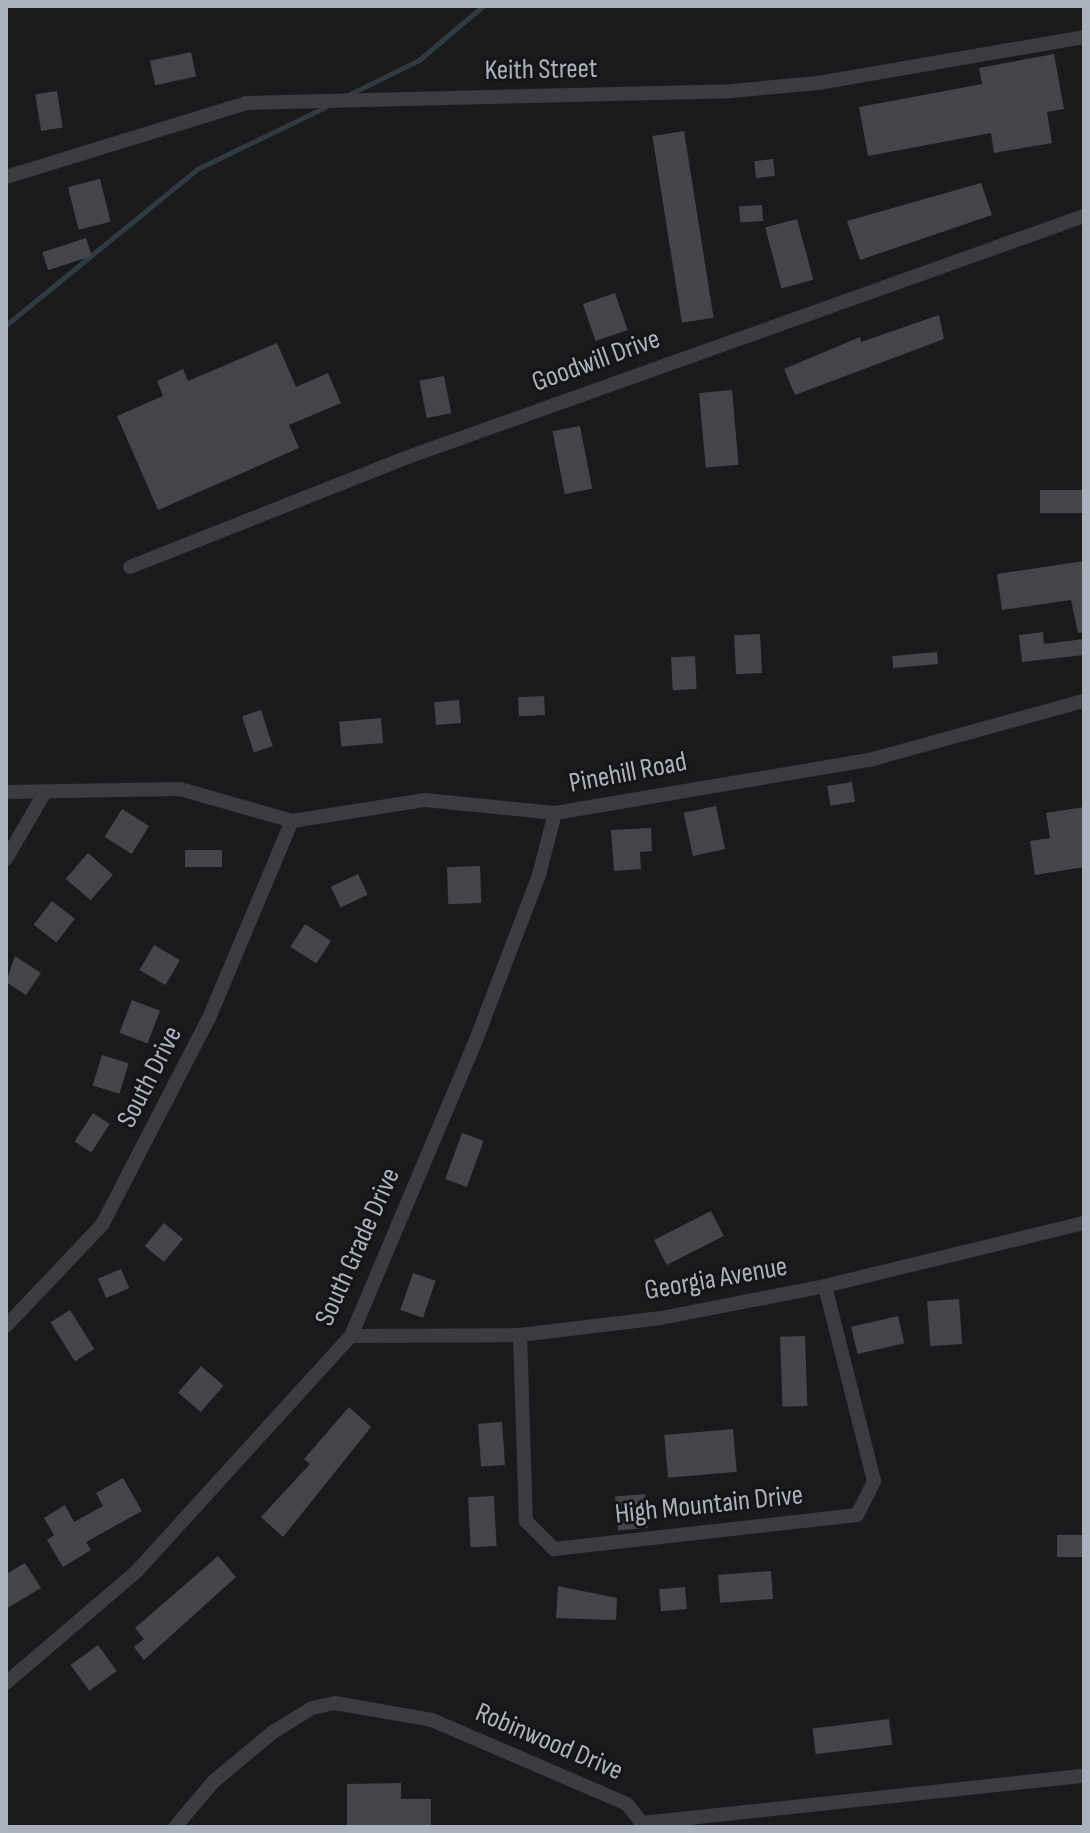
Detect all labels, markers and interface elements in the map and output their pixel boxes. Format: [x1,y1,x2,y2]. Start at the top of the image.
street label: Keith Street [484,52,598,88]
street label: Goodwill Drive [527,322,665,400]
street label: Pinehill Road [566,745,690,801]
street label: South Drive [110,1021,190,1133]
street label: South Grade Drive [308,1163,408,1331]
street label: Georgia Avenue [642,1250,790,1308]
street label: High Mountain Drive [613,1478,805,1532]
street label: Robinwood Drive [470,1696,628,1788]

